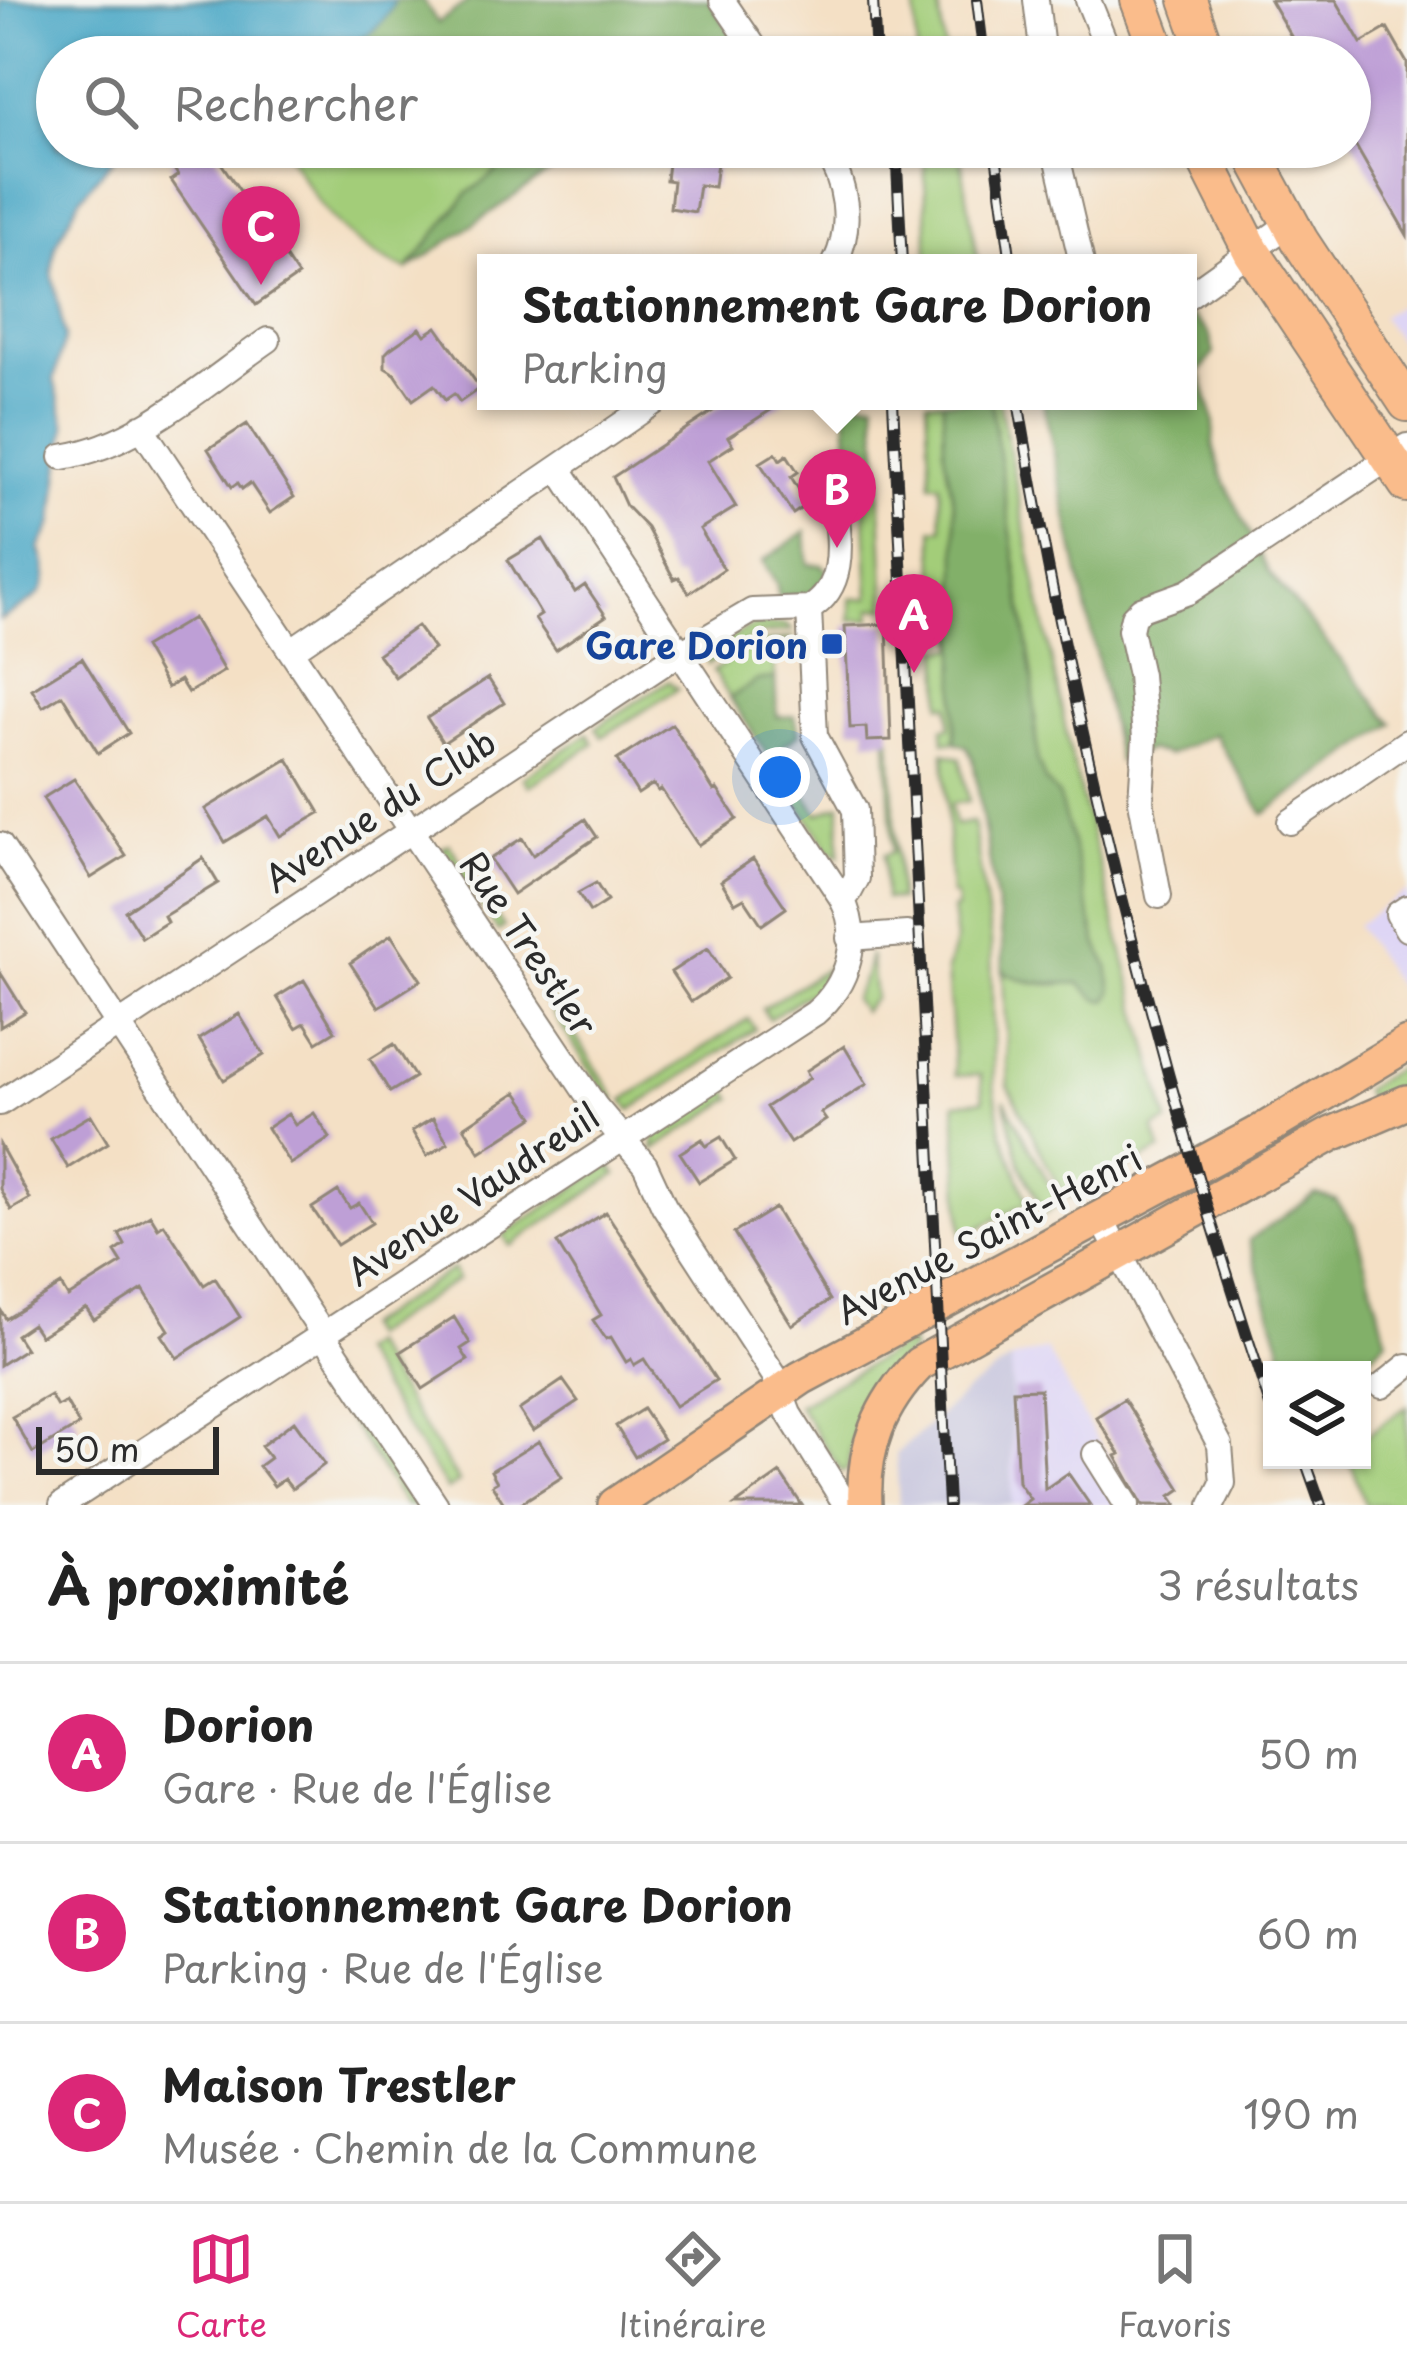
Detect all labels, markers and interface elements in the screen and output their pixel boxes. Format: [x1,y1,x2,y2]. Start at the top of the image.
search box [36,36,1371,168]
text: Rechercher [174,68,418,136]
icon: search [78,69,144,135]
pin: C [222,186,300,285]
popup [477,254,1197,410]
text: Stationnement Gare Dorion [522,269,1152,337]
text: Parking [522,337,668,396]
pin: B [798,449,876,548]
pin: A [875,574,953,673]
place label: Gare Dorion [585,617,808,671]
marker: Gare Dorion [819,631,845,657]
street label: Avenue du Club [253,714,505,904]
your location [750,747,810,807]
street label: Rue Trestler [448,840,612,1046]
street label: Avenue Vaudreuil [335,1088,609,1298]
street label: Avenue Saint-Henri [825,1129,1151,1337]
map controls [1263,1361,1371,1469]
button: layers [1263,1361,1371,1469]
scale bar [36,1421,219,1474]
text: 50 m [54,1423,140,1473]
text: À proximité [48,1545,349,1622]
text: 3 résultats [1157,1554,1359,1613]
text: Dorion [162,1689,314,1757]
text: A [72,1723,102,1782]
text: 50 m [1258,1723,1359,1782]
text: Gare · Rue de l'Église [162,1757,552,1816]
text: Stationnement Gare Dorion [162,1869,793,1937]
text: B [74,1903,100,1962]
text: 60 m [1257,1903,1359,1962]
text: Parking · Rue de l'Église [162,1937,604,1996]
text: Maison Trestler [162,2049,516,2117]
text: C [72,2083,102,2142]
text: 190 m [1243,2083,1359,2142]
text: Musée · Chemin de la Commune [162,2117,758,2176]
tab: Carte [176,2226,267,2348]
tab: Itinéraire [618,2226,767,2348]
tab: Favoris [1118,2226,1231,2348]

